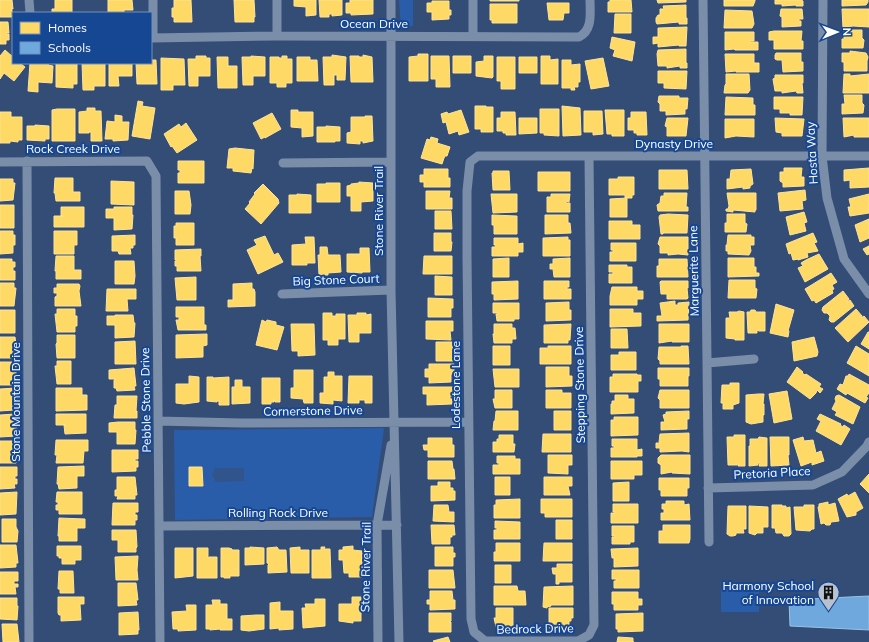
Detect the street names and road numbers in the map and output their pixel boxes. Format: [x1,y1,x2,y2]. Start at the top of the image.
street label: Ocean Drive [340,16,408,31]
street label: Hosta Way [802,121,821,185]
street label: Dynasty Drive [635,136,713,151]
street label: Rock Creek Drive [26,141,120,156]
street label: Stone River Trail [371,166,386,256]
street label: Marguerite Lane [685,225,702,317]
street label: Big Stone Court [292,270,380,289]
street label: Stepping Stone Drive [571,326,588,444]
street label: Lodestone Lane [448,341,463,429]
street label: Stone Mountain Drive [8,342,23,462]
street label: Pebble Stone Drive [137,347,154,453]
street label: Cornerstone Drive [263,402,363,419]
street label: Pretoria Place [733,463,811,482]
street label: Rolling Rock Drive [228,505,328,520]
street label: Stone River Trail [357,522,374,612]
street label: Bedrock Drive [496,620,574,637]

